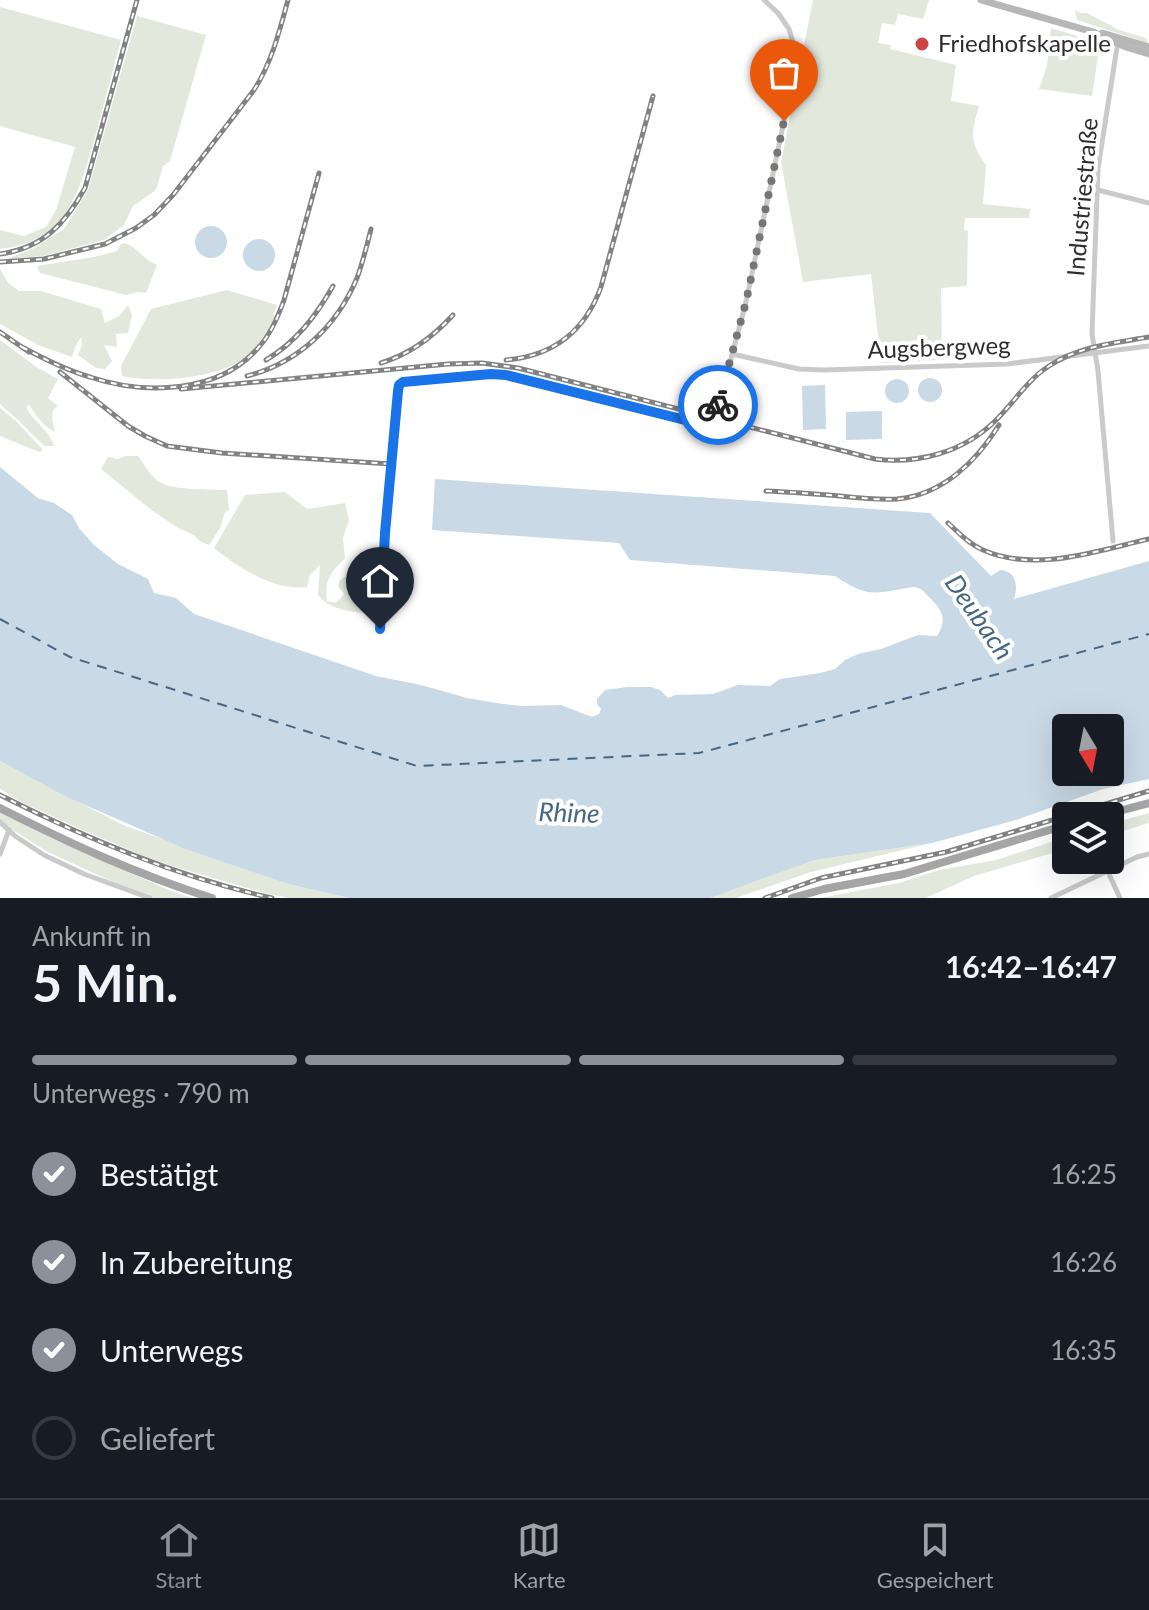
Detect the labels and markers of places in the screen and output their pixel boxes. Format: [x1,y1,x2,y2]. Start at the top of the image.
place label: Friedhofskapelle [938,28,1111,57]
marker: Friedhofskapelle [913,35,931,53]
pin [750,39,818,121]
pin [346,547,414,629]

